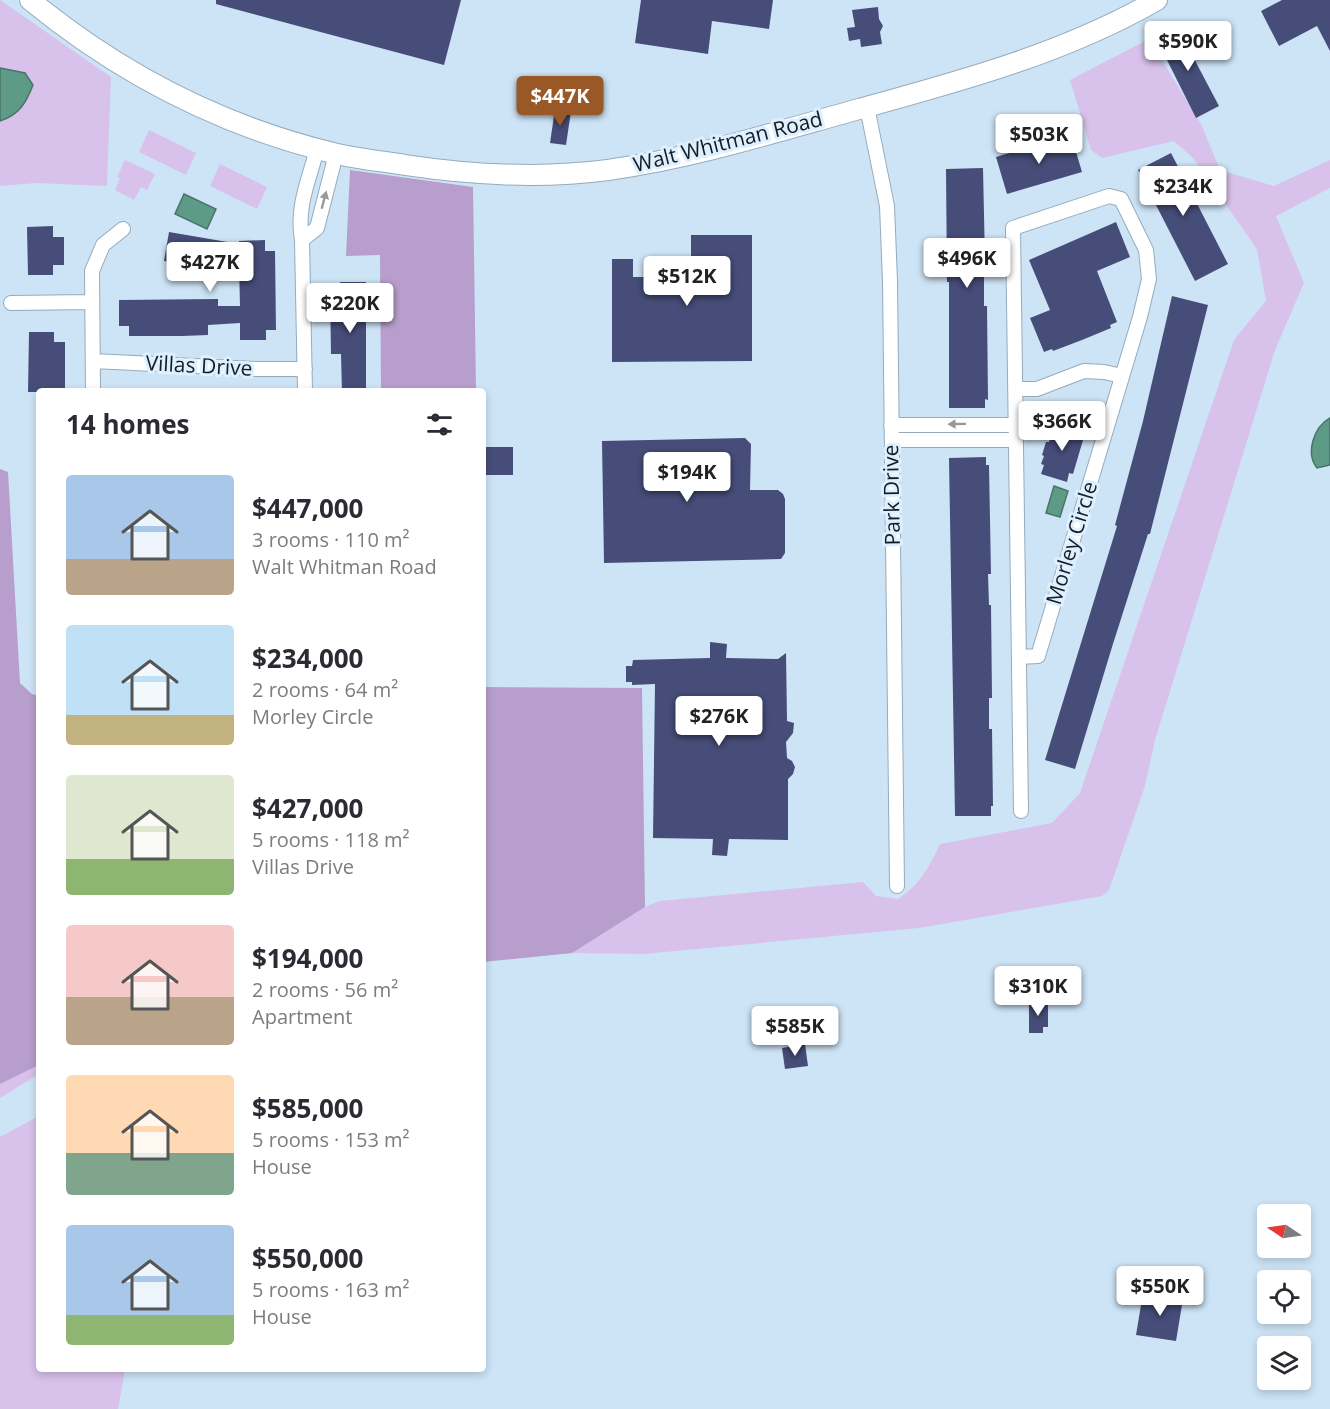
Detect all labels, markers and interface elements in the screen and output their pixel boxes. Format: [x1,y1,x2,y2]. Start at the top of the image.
pin: $590K [1146,21,1230,72]
text: $590K [1158,27,1218,54]
pin: $447K [518,76,602,127]
text: $447K [530,82,590,109]
street label: Walt Whitman Road [630,104,825,178]
pin: $503K [997,114,1081,165]
text: $503K [1009,120,1069,147]
pin: $234K [1141,166,1225,217]
text: $234K [1153,172,1213,199]
one-way arrow [320,191,330,209]
pin: $496K [925,238,1009,289]
pin: $427K [168,242,252,293]
text: $496K [937,244,997,271]
text: $427K [180,248,240,275]
pin: $512K [645,256,729,307]
text: $512K [657,262,717,289]
pin: $220K [308,283,392,334]
text: $220K [320,289,380,316]
street label: Villas Drive [145,348,253,382]
pin: $366K [1020,401,1104,452]
text: 14 homes [66,406,190,442]
text: $366K [1032,407,1092,434]
icon: filters [423,408,456,441]
one-way arrow [948,419,967,429]
street label: Park Drive [876,444,906,546]
pin: $194K [645,452,729,503]
text: $194K [657,458,717,485]
street label: Morley Circle [1039,478,1103,608]
text: $447,000 [252,490,363,526]
icon: home [114,499,186,571]
text: 3 rooms · 110 m² [252,526,410,553]
text: Walt Whitman Road [252,553,437,580]
text: $234,000 [252,640,363,676]
icon: home [114,649,186,721]
text: 2 rooms · 64 m² [252,676,398,703]
pin: $276K [677,696,761,747]
text: $276K [689,702,749,729]
text: Morley Circle [252,703,373,730]
text: $427,000 [252,790,363,826]
icon: home [114,799,186,871]
text: 5 rooms · 118 m² [252,826,410,853]
text: Villas Drive [252,853,354,880]
text: $194,000 [252,940,363,976]
icon: home [114,949,186,1021]
pin: $310K [996,966,1080,1017]
text: $310K [1008,972,1068,999]
text: 2 rooms · 56 m² [252,976,398,1003]
text: Apartment [252,1003,352,1030]
pin: $585K [753,1006,837,1057]
text: $585K [765,1012,825,1039]
text: $585,000 [252,1090,363,1126]
icon: home [114,1099,186,1171]
text: 5 rooms · 153 m² [252,1126,410,1153]
text: House [252,1153,312,1180]
north arrow [1257,1204,1311,1258]
map controls [1257,1204,1311,1390]
text: $550,000 [252,1240,363,1276]
icon: home [114,1249,186,1321]
pin: $550K [1118,1266,1202,1317]
button: locate [1257,1270,1311,1324]
text: $550K [1130,1272,1190,1299]
text: 5 rooms · 163 m² [252,1276,410,1303]
text: House [252,1303,312,1330]
button: layers [1257,1336,1311,1390]

